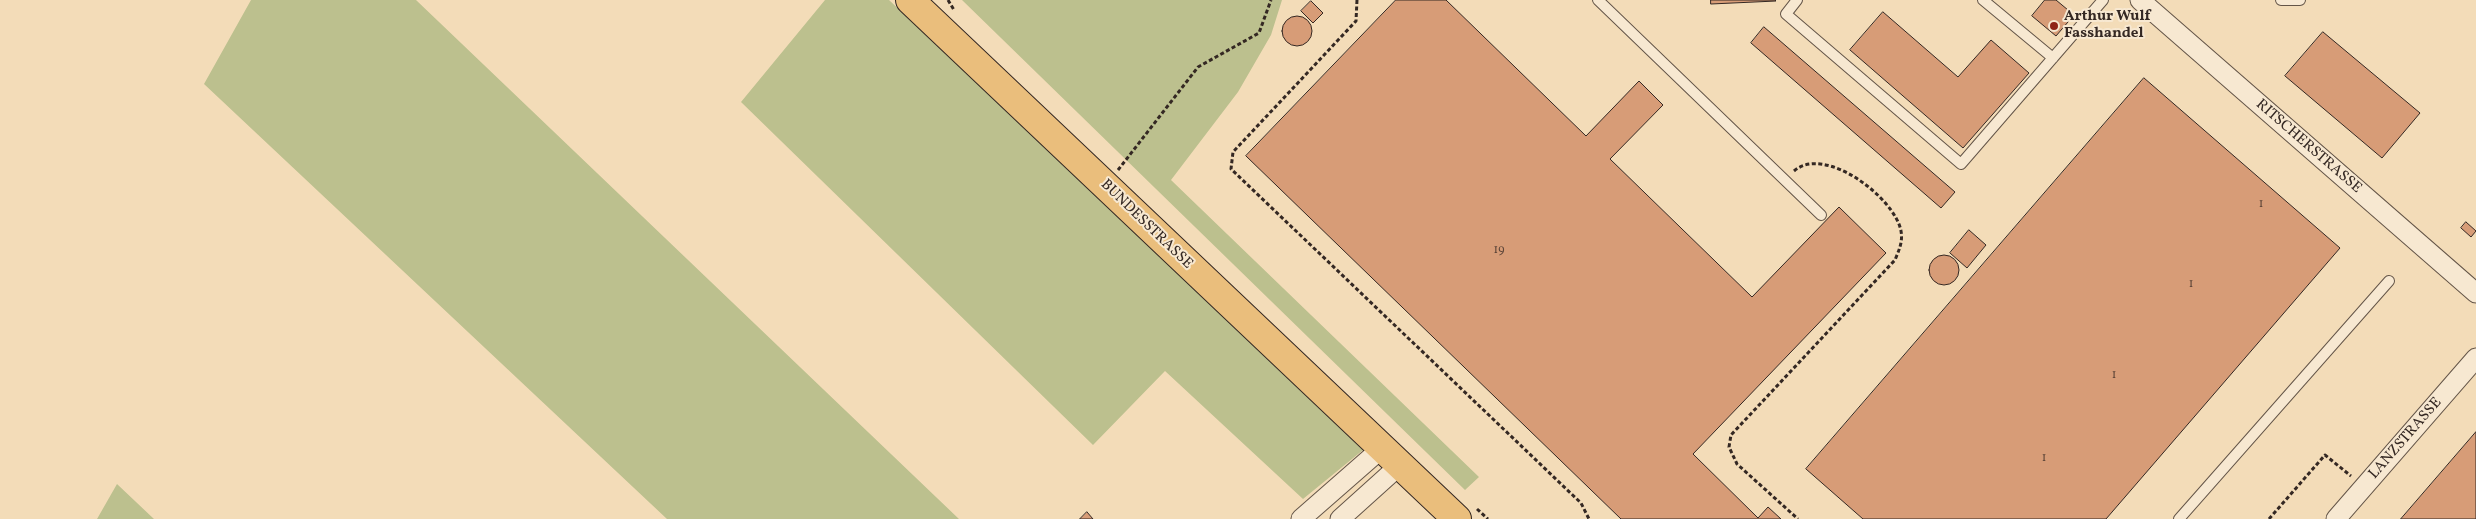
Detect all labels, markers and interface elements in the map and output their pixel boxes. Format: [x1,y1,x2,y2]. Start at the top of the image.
place label: Arthur Wulf Fasshandel [2064,8,2150,43]
marker: Arthur Wulf Fasshandel [2048,20,2060,32]
street label: RITSCHERSTRASSE [2251,96,2365,198]
street label: BUNDESSTRASSE [1096,176,1196,274]
house number: 1 [2259,198,2263,212]
house number: 19 [1494,244,1504,258]
house number: 1 [2189,278,2193,292]
house number: 1 [2112,369,2116,383]
street label: LANZSTRASSE [2366,395,2446,483]
house number: 1 [2042,452,2046,466]

